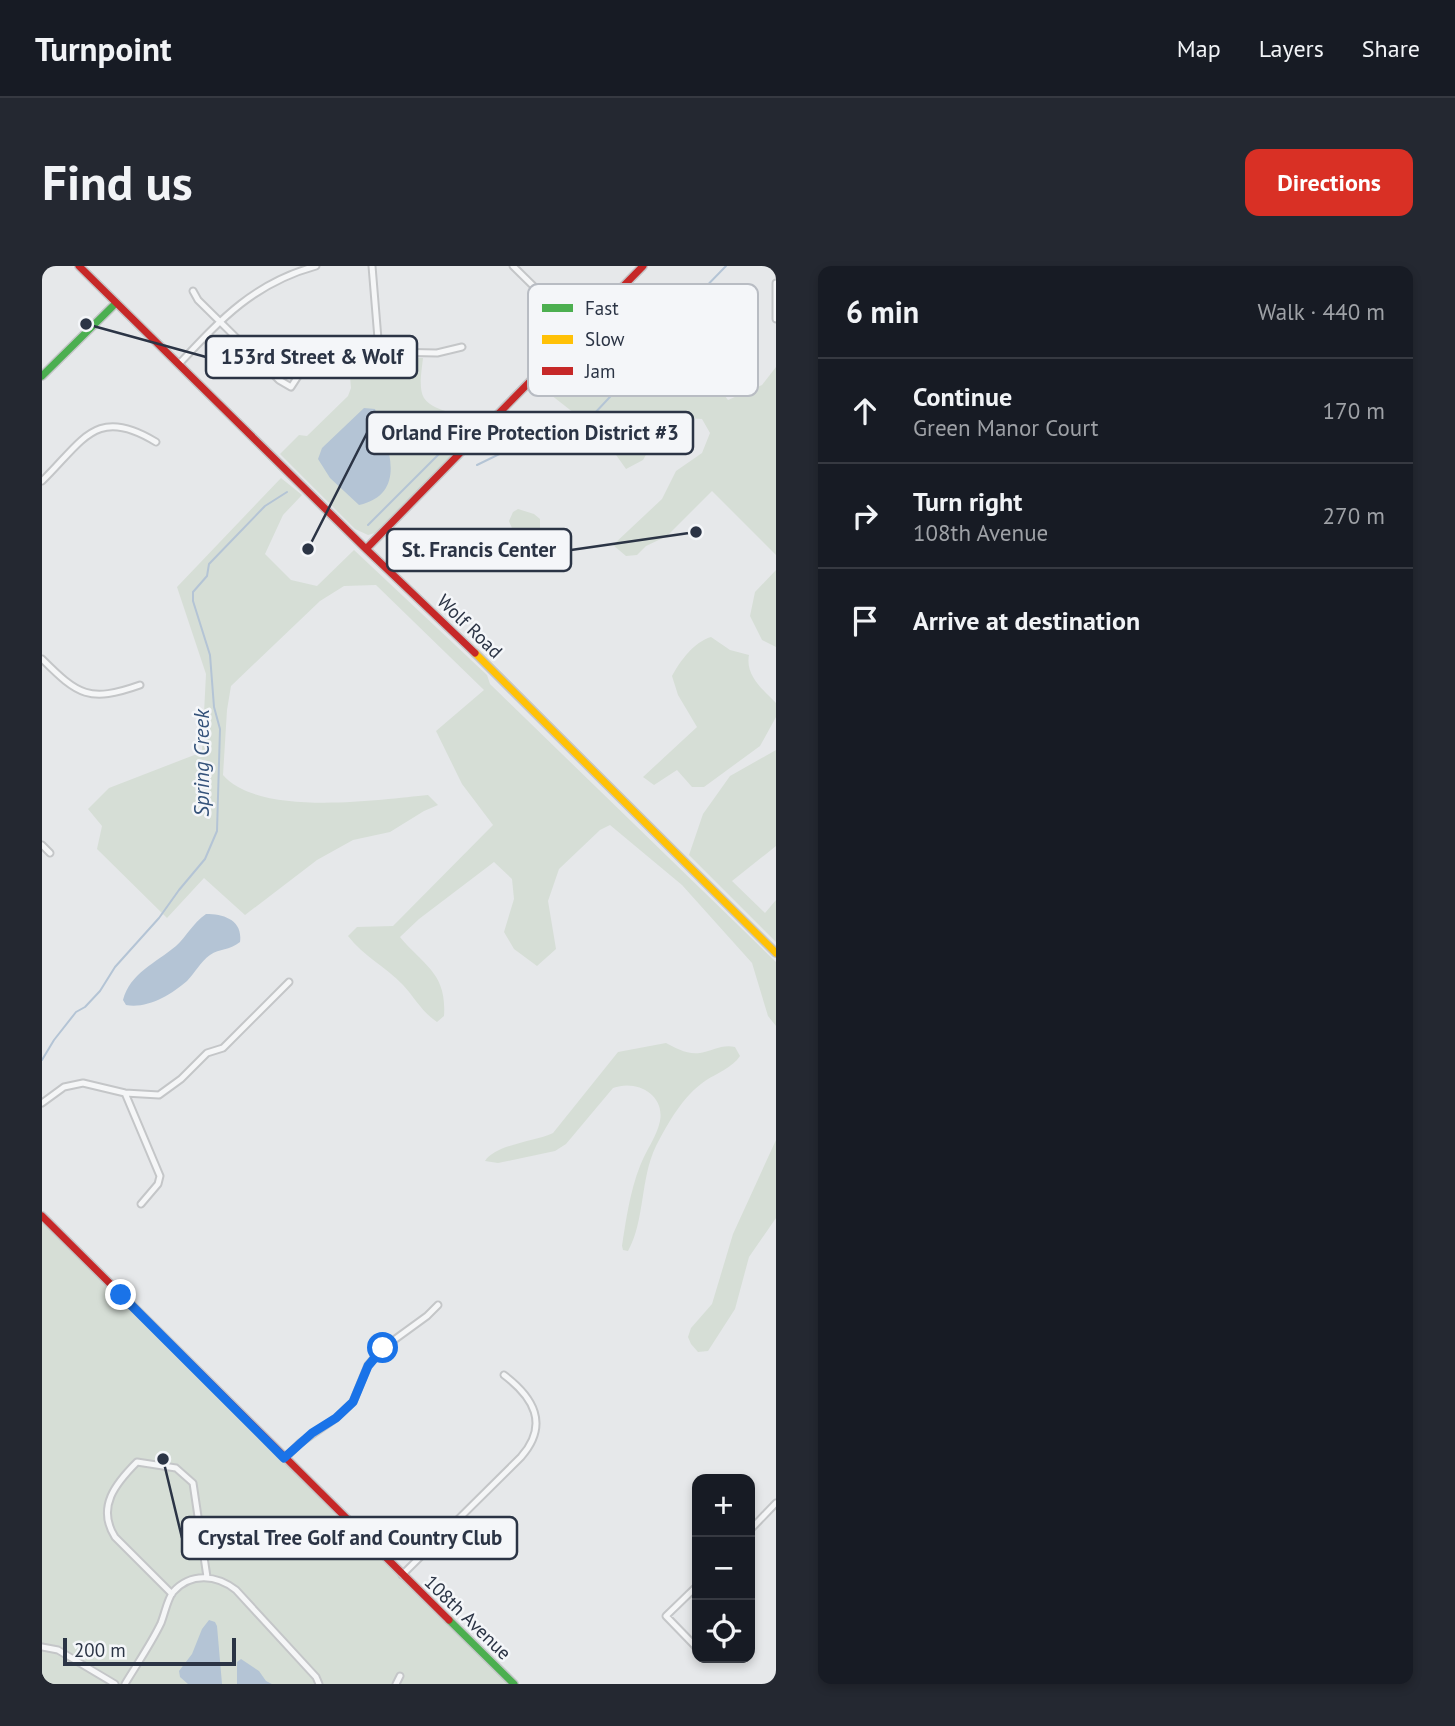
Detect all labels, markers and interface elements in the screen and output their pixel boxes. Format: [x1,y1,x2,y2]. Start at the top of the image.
text: Turnpoint [35,27,172,70]
text: Map [1177,33,1221,64]
text: Layers [1259,33,1324,64]
text: Share [1362,33,1420,64]
button: Directions [1245,149,1413,216]
text: Find us [42,150,193,214]
legend [528,284,758,396]
text: 6 min [846,292,919,331]
text: Fast [585,296,619,320]
text: Walk · 440 m [1258,297,1385,326]
text: Slow [585,327,625,351]
callout: 153rd Street & Wolf [206,336,417,378]
text: 153rd Street & Wolf [221,343,404,370]
text: Jam [584,359,615,383]
text: Continue [913,380,1012,413]
icon: ahead [846,392,884,430]
text: 170 m [1323,396,1385,425]
callout: Orland Fire Protection District #3 [367,412,693,454]
text: Green Manor Court [913,413,1099,442]
text: Orland Fire Protection District #3 [381,419,679,446]
text: Turn right [913,485,1022,518]
icon: right [846,497,884,535]
text: 270 m [1323,501,1385,530]
text: 108th Avenue [913,518,1048,547]
callout: St. Francis Center [387,529,571,571]
text: St. Francis Center [402,536,557,563]
street label: Wolf Road [432,589,508,663]
icon: arrive [846,602,884,640]
text: Arrive at destination [913,604,1140,637]
water label: Spring Creek [188,708,215,817]
route end [105,1279,136,1310]
route start [367,1332,398,1363]
map controls [692,1474,755,1663]
button: + [692,1474,755,1537]
callout: Crystal Tree Golf and Country Club [182,1517,517,1559]
text: Crystal Tree Golf and Country Club [198,1524,502,1551]
button: − [692,1537,755,1600]
street label: 108th Avenue [419,1570,517,1664]
button: locate [692,1600,755,1663]
scale bar [63,1635,236,1667]
text: 200 m [74,1638,126,1662]

